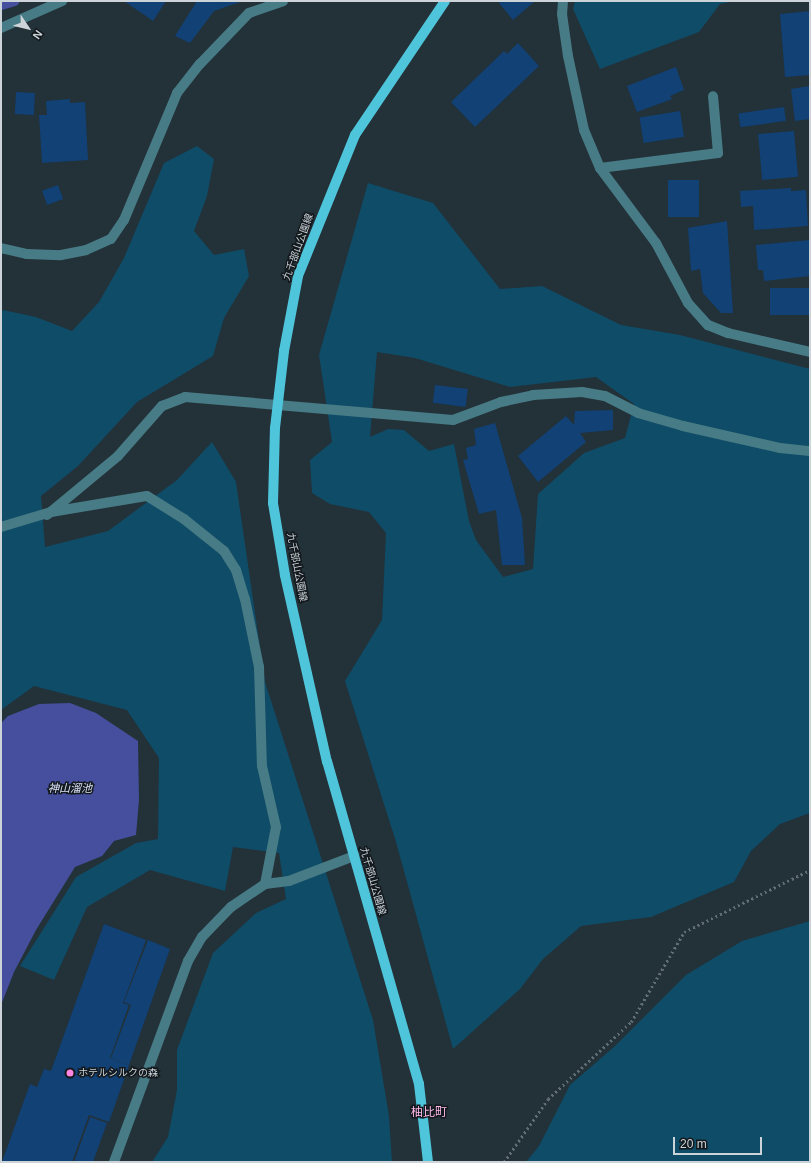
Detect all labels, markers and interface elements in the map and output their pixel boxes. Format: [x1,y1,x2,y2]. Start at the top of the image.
north arrow [8,8,48,48]
text: N [31,28,45,42]
street label: 九千部山公園線 [280,212,316,282]
street label: 九千部山公園線 [284,531,310,603]
water label: 神山溜池 [48,781,92,795]
street label: 九千部山公園線 [358,846,388,916]
place label: ホテルシルクの森 [78,1067,158,1079]
marker: ホテルシルクの森 [65,1068,75,1078]
district label: 柚比町 [411,1106,447,1120]
scale bar [675,1129,764,1155]
text: 20 m [680,1137,707,1151]

